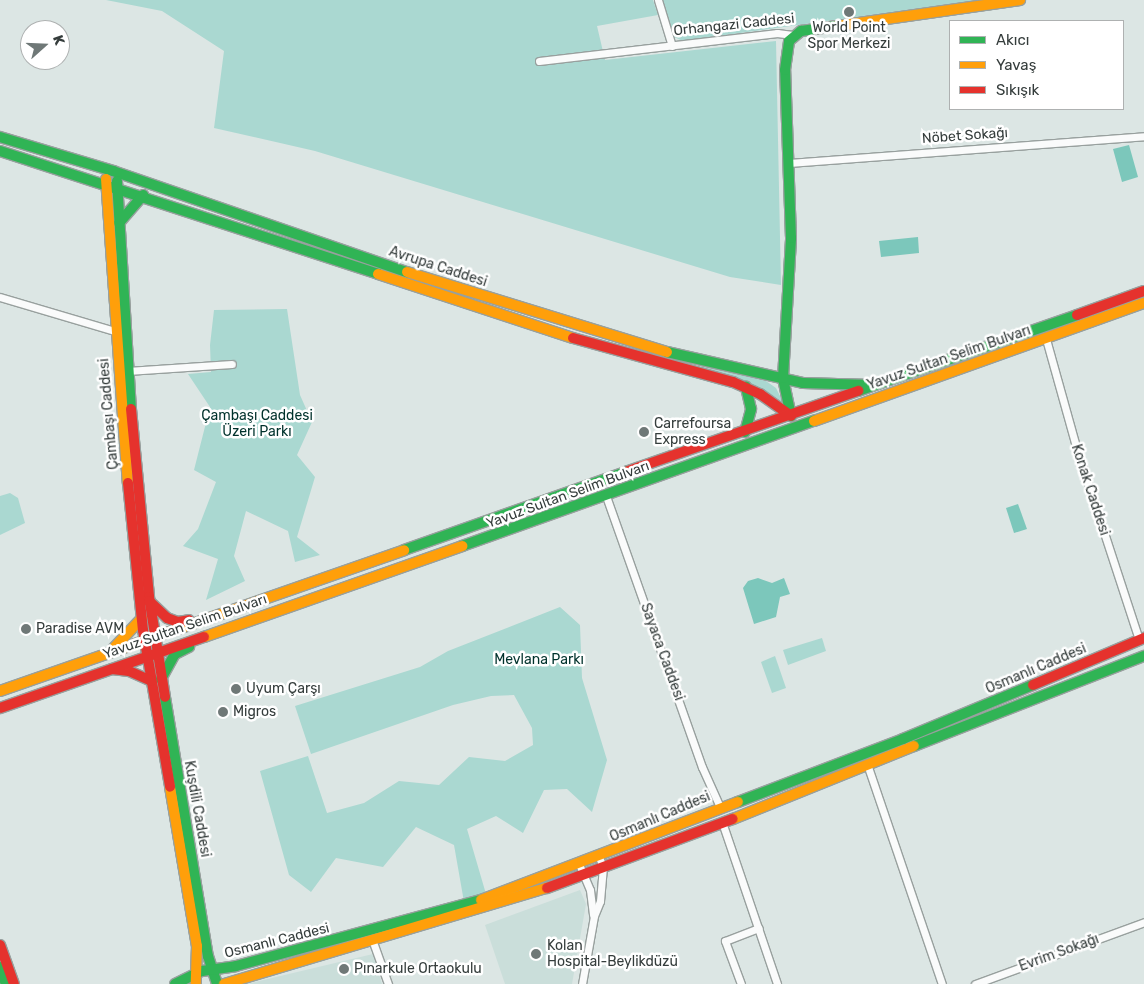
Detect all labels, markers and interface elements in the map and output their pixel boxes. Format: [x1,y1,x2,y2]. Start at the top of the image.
marker: World Point Spor Merkezi [843,6,855,18]
street label: Orhangazi Caddesi [673,10,795,40]
north arrow [20,20,70,70]
place label: World Point Spor Merkezi [807,20,891,52]
legend [949,20,1124,110]
text: Akıcı [996,31,1029,49]
text: K [49,33,68,47]
text: Yavaş [996,56,1036,74]
text: Sıkışık [996,81,1039,99]
street label: Nöbet Sokağı [921,125,1009,147]
street label: Avrupa Caddesi [387,243,489,291]
street label: Yavuz Sultan Selim Bulvarı [865,322,1033,394]
street label: Çambaşı Caddesi [96,358,122,470]
park label: Çambaşı Caddesi Üzeri Parkı [201,408,313,441]
place label: Carrefoursa Express [654,416,731,448]
marker: Carrefoursa Express [638,426,650,438]
street label: Konak Caddesi [1067,442,1113,538]
street label: Yavuz Sultan Selim Bulvarı [484,458,652,532]
street label: Yavuz Sultan Selim Bulvarı [101,591,269,663]
street label: Sayaca Caddesi [637,601,687,703]
place label: Paradise AVM [36,621,125,637]
marker: Paradise AVM [20,623,32,635]
street label: Osmanlı Caddesi [983,640,1089,698]
park label: Mevlana Parkı [494,652,584,668]
place label: Uyum Çarşı [246,681,321,697]
marker: Uyum Çarşı [230,683,242,695]
place label: Migros [233,704,276,720]
marker: Migros [217,706,229,718]
street label: Kuşdili Caddesi [180,759,214,859]
street label: Osmanlı Caddesi [607,788,713,846]
street label: Osmanlı Caddesi [223,920,331,962]
street label: Evrim Sokağı [1017,931,1101,975]
place label: Kolan Hospital-Beylikdüzü [547,938,678,970]
marker: Kolan Hospital-Beylikdüzü [529,947,543,961]
place label: Pınarkule Ortaokulu [354,961,482,977]
marker: Pınarkule Ortaokulu [338,963,350,975]

